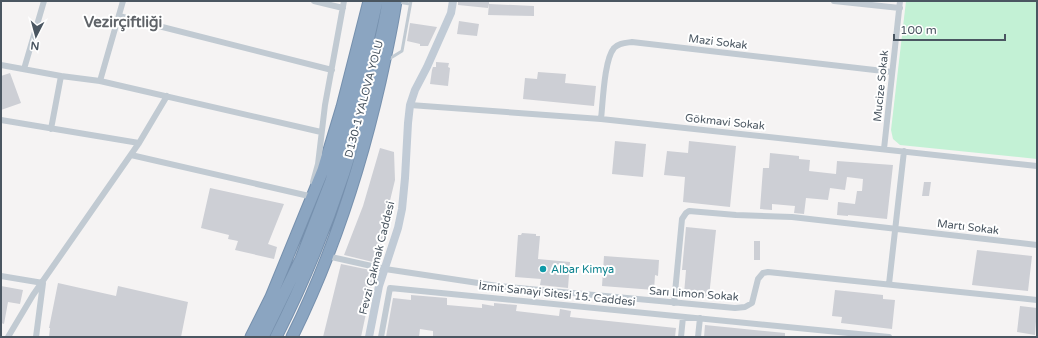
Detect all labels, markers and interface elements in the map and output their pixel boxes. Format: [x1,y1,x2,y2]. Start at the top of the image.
district label: Vezirçiftliği [84,13,162,32]
north arrow [16,16,56,56]
scale bar [894,16,1005,42]
text: 100 m [900,23,937,37]
street label: Mazi Sokak [688,32,748,52]
text: N [30,39,40,52]
street label: D130-1 YALOVA YOLU [342,39,386,159]
street label: Mucize Sokak [871,50,891,122]
street label: Gökmavi Sokak [684,111,766,133]
street label: Fevzi Çakmak Caddesi [357,200,397,316]
street label: Martı Sokak [936,217,1000,237]
place label: Albar Kimya [551,263,614,276]
marker: Albar Kimya [538,264,548,274]
street label: İzmit Sanayi Sitesi 15. Caddesi [478,279,636,309]
street label: Sarı Limon Sokak [649,284,739,304]

